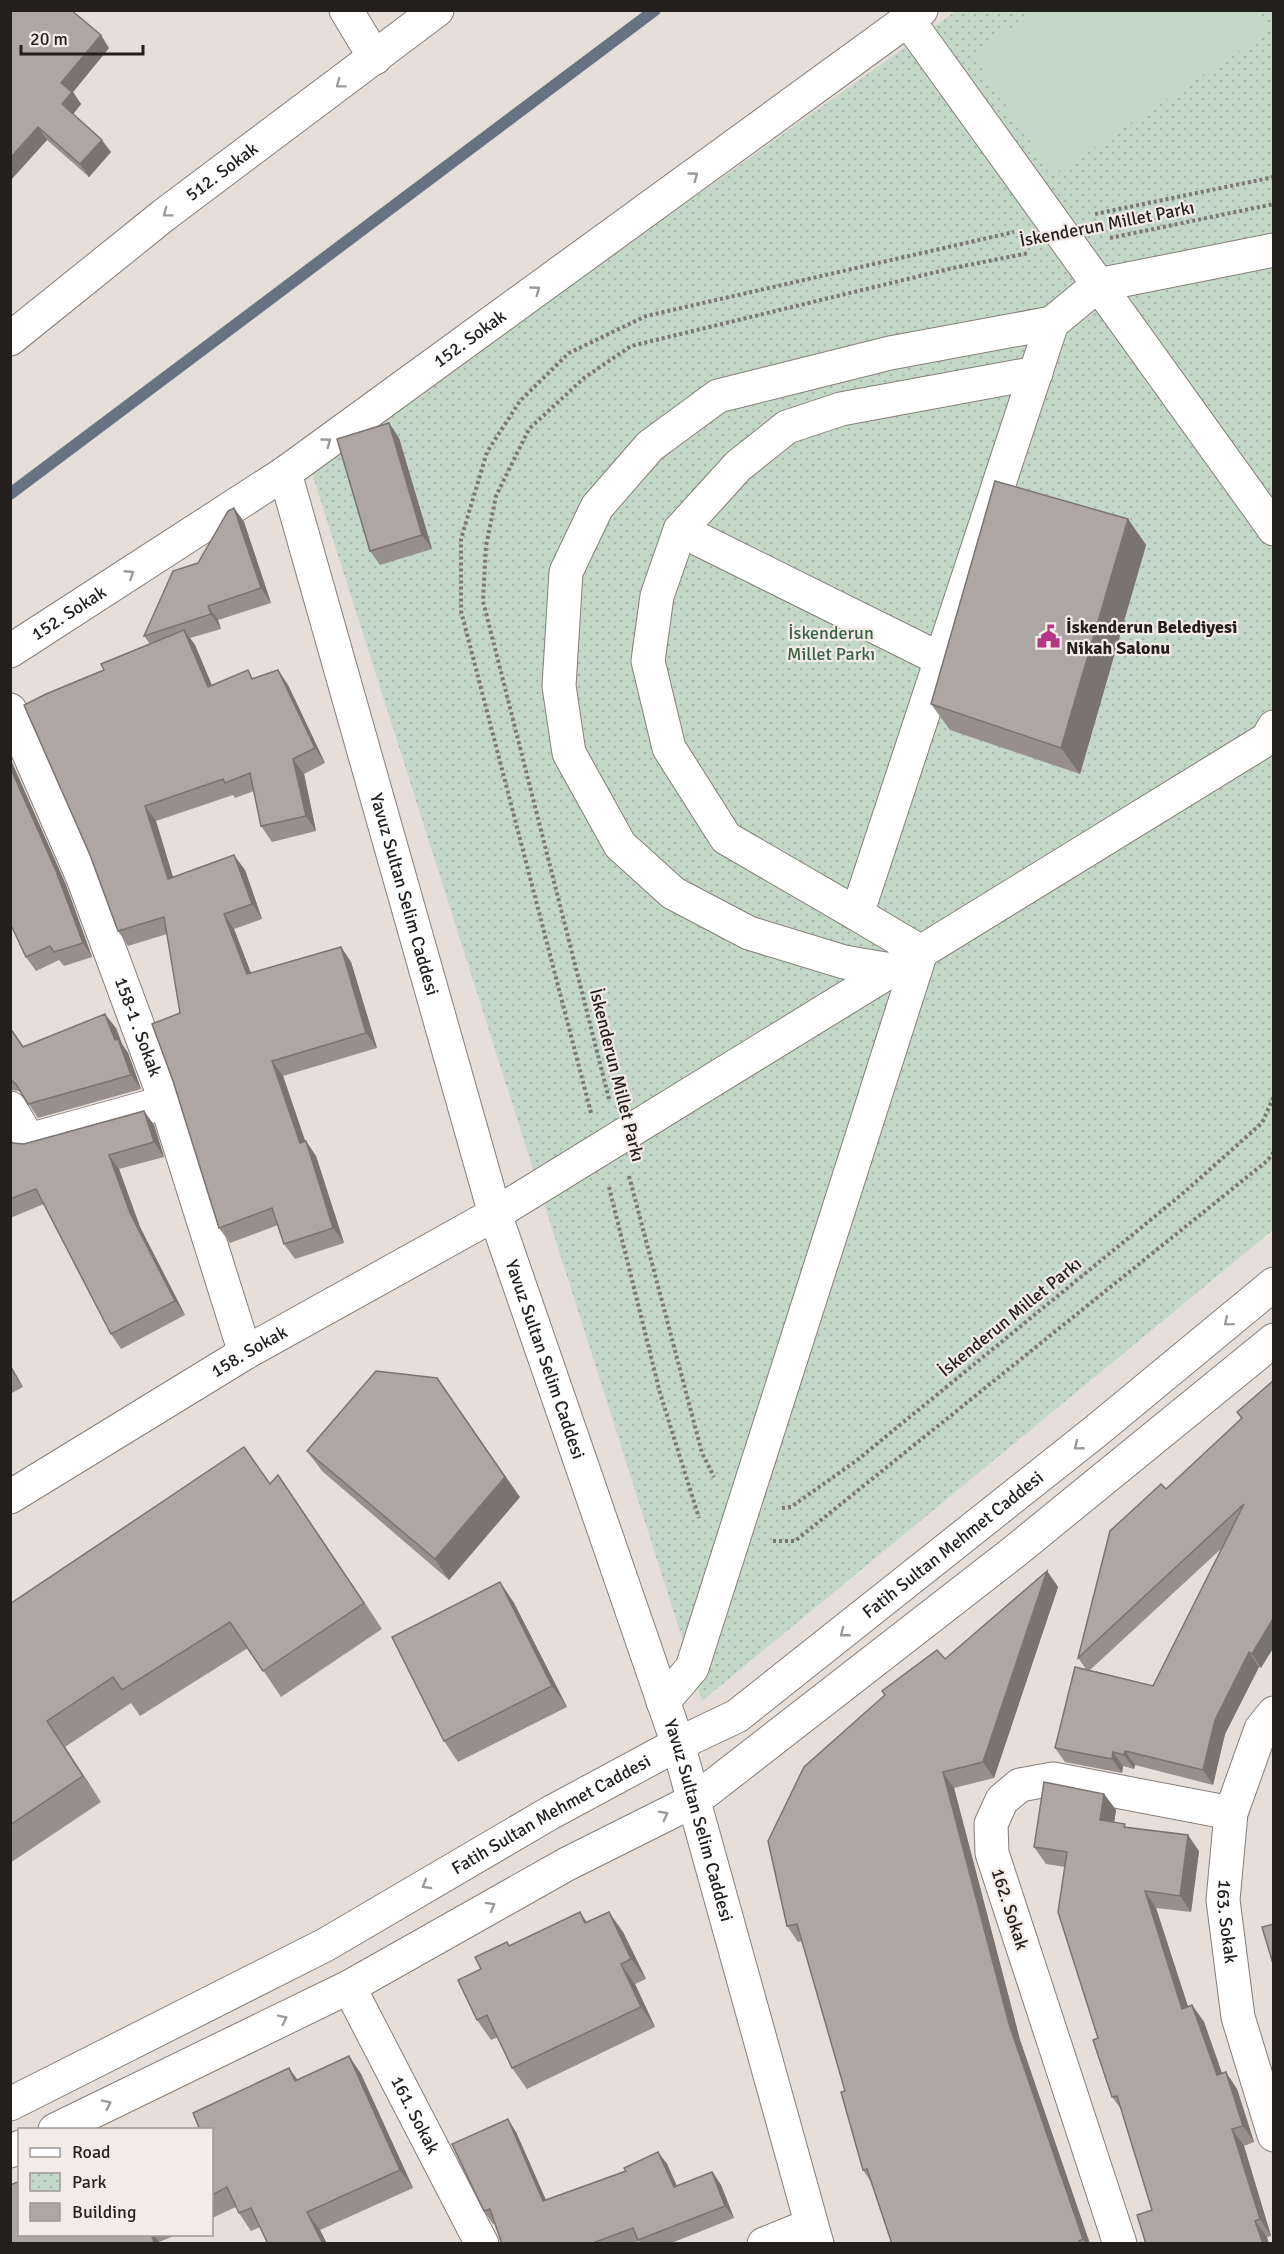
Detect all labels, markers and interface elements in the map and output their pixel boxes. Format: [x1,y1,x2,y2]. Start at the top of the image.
scale bar [21,18,142,56]
text: 20 m [30,28,68,50]
one-way arrow [336,77,347,88]
street label: 512. Sokak [181,137,262,206]
one-way arrow [687,172,698,183]
street label: İskenderun Millet Parkı [1018,196,1196,252]
one-way arrow [163,205,174,216]
one-way arrow [529,287,540,298]
street label: 152. Sokak [429,305,510,372]
one-way arrow [321,438,332,449]
one-way arrow [124,569,134,581]
street label: 152. Sokak [27,581,110,645]
place label: İskenderun Belediyesi Nikah Salonu [1066,616,1237,659]
park label: İskenderun Millet Parkı [787,622,875,665]
public building icon: İskenderun Belediyesi Nikah Salonu [1035,624,1061,650]
street label: Yavuz Sultan Selim Caddesi [365,791,444,998]
street label: 158-1 . Sokak [110,974,167,1080]
street label: İskenderun Millet Parkı [585,986,649,1164]
street label: İskenderun Millet Parkı [934,1253,1086,1381]
street label: Yavuz Sultan Selim Caddesi [501,1257,590,1462]
one-way arrow [1224,1314,1235,1325]
street label: 158. Sokak [207,1321,291,1382]
one-way arrow [1074,1438,1085,1449]
street label: Fatih Sultan Mehmet Caddesi [858,1466,1048,1623]
one-way arrow [839,1625,850,1636]
street label: Yavuz Sultan Selim Caddesi [659,1716,738,1924]
street label: Fatih Sultan Mehmet Caddesi [448,1750,654,1879]
one-way arrow [657,1811,668,1823]
street label: 162. Sokak [986,1865,1034,1953]
one-way arrow [422,1878,433,1890]
street label: 163. Sokak [1212,1879,1242,1965]
one-way arrow [485,1902,496,1913]
one-way arrow [276,2014,287,2026]
street label: 161. Sokak [386,2072,444,2157]
one-way arrow [101,2100,112,2111]
legend [18,2128,213,2236]
text: Road [72,2141,111,2163]
text: Park [72,2171,107,2193]
text: Building [72,2201,136,2223]

